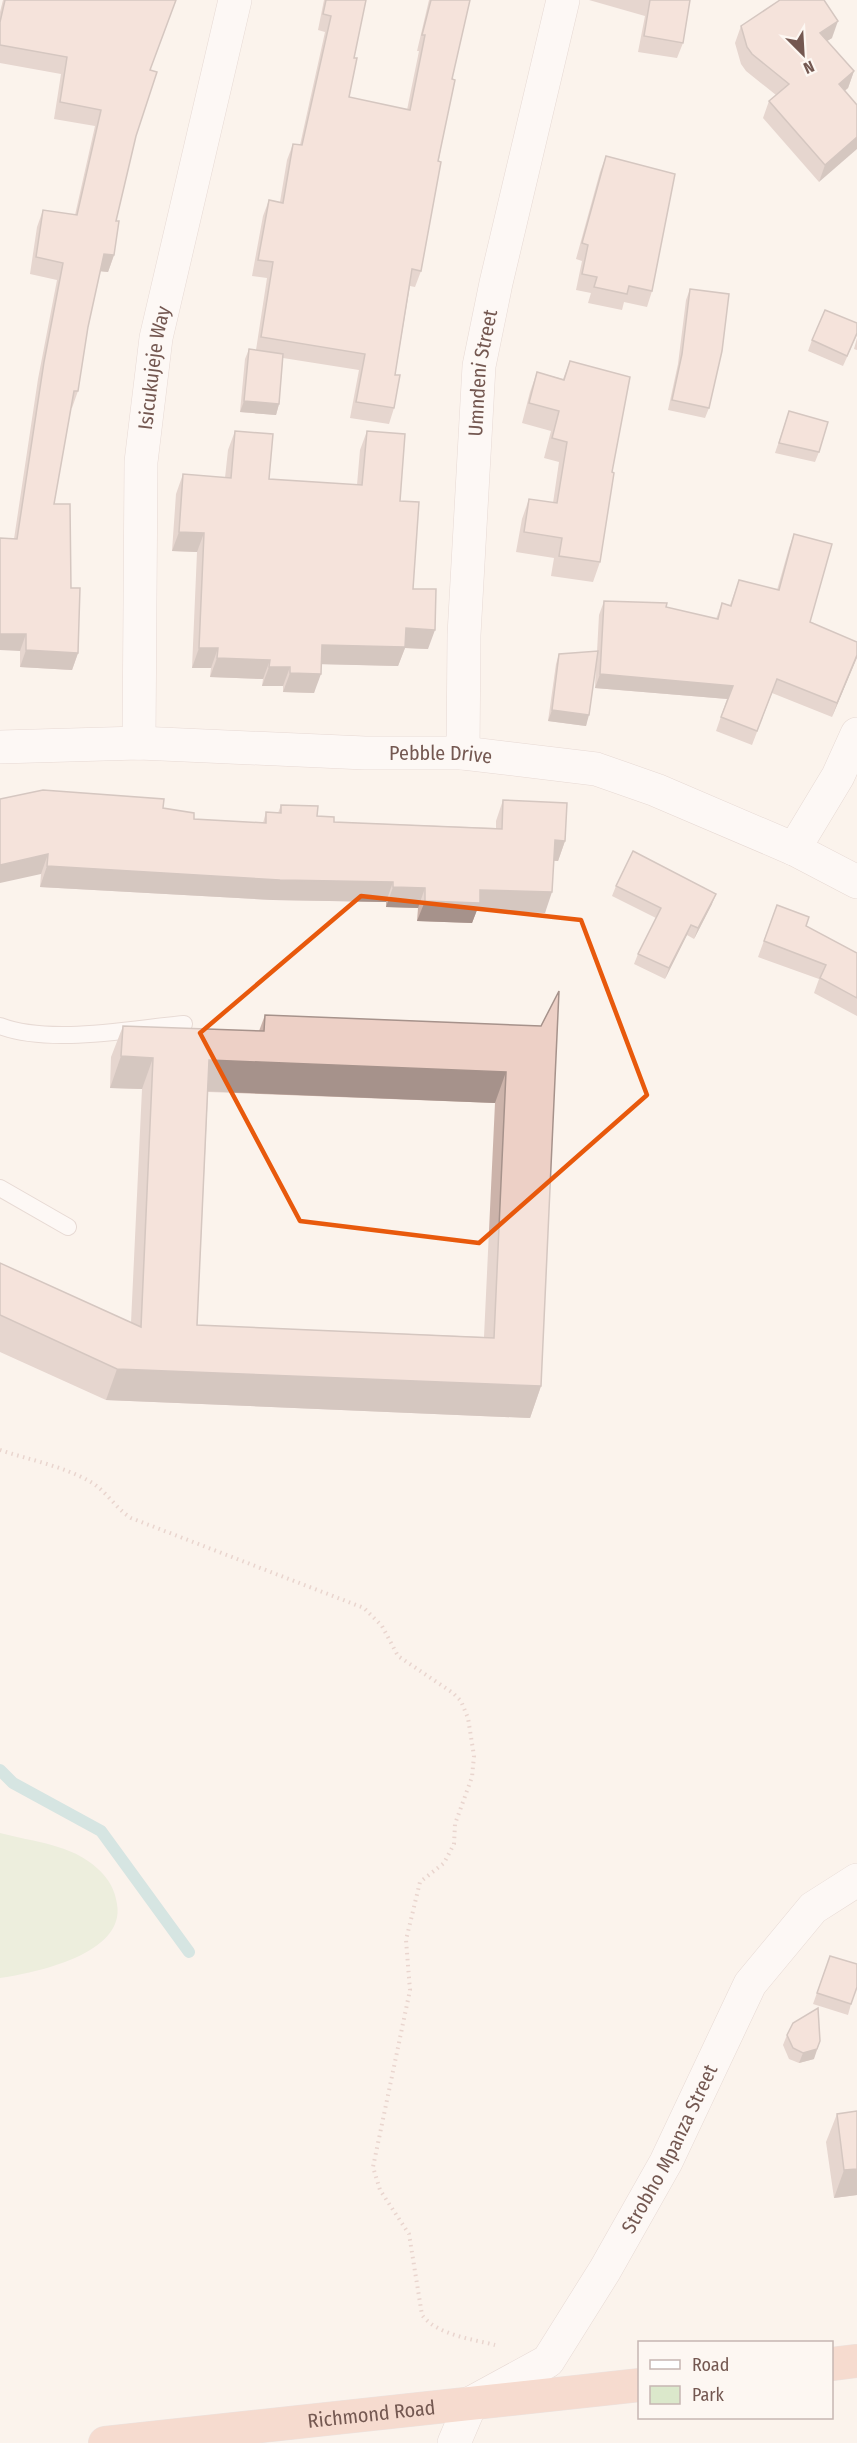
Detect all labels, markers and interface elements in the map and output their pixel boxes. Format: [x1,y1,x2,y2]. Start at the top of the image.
north arrow [773,24,833,84]
text: N [801,57,817,78]
street label: Isicukujeje Way [133,304,175,431]
street label: Umndeni Street [463,307,502,437]
street label: Pebble Drive [389,741,494,768]
street label: Strobho Mpanza Street [616,2060,723,2237]
legend [638,2341,833,2419]
text: Road [692,2354,729,2376]
text: Park [692,2384,725,2406]
street label: Richmond Road [306,2395,437,2433]

